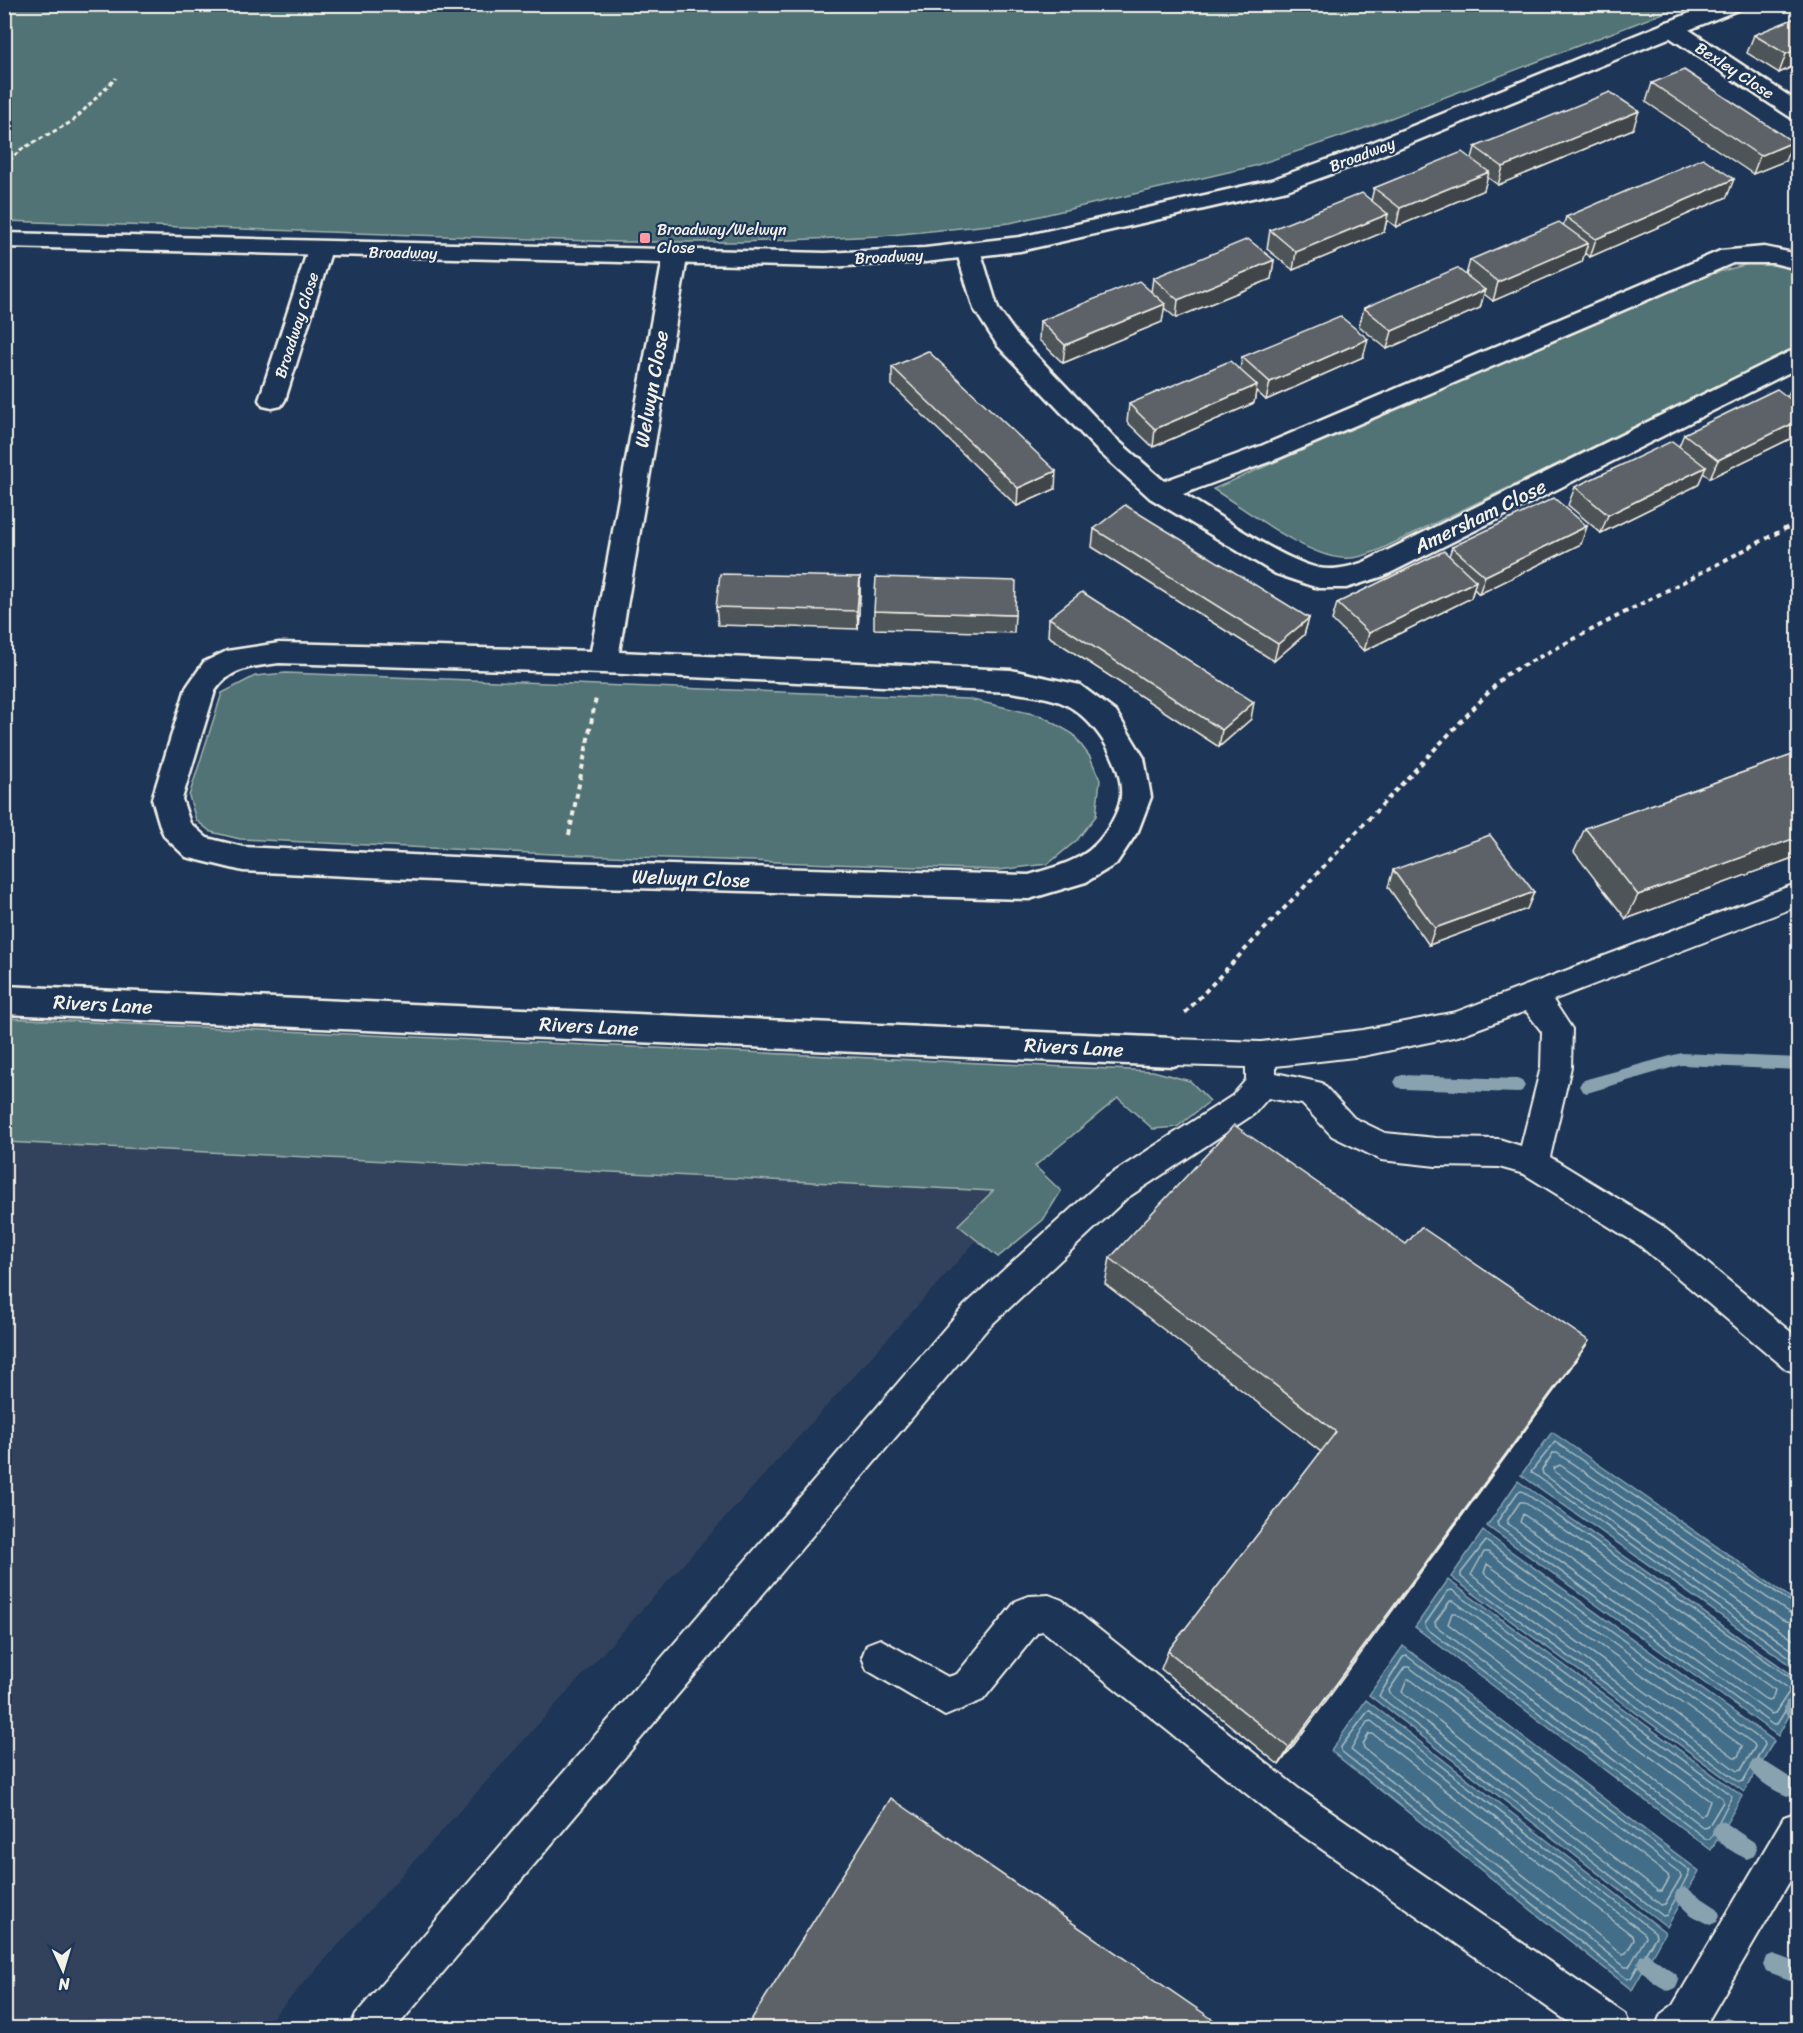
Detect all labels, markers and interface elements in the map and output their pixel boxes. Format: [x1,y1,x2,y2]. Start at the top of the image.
street label: Bexley Close [1689,34,1780,107]
street label: Broadway [1325,128,1400,180]
place label: Broadway/Welwyn Close [657,215,787,262]
marker: Broadway/Welwyn Close [638,231,652,245]
street label: Broadway [368,237,438,268]
street label: Broadway [854,240,925,273]
street label: Broadway Close [266,268,327,382]
street label: Welwyn Close [624,328,679,450]
street label: Amersham Close [1407,469,1553,564]
street label: Welwyn Close [631,859,751,898]
street label: Rivers Lane [53,984,153,1025]
street label: Rivers Lane [539,1006,639,1047]
street label: Rivers Lane [1024,1027,1124,1068]
north arrow [33,1940,93,2000]
text: N [57,1970,72,1999]

